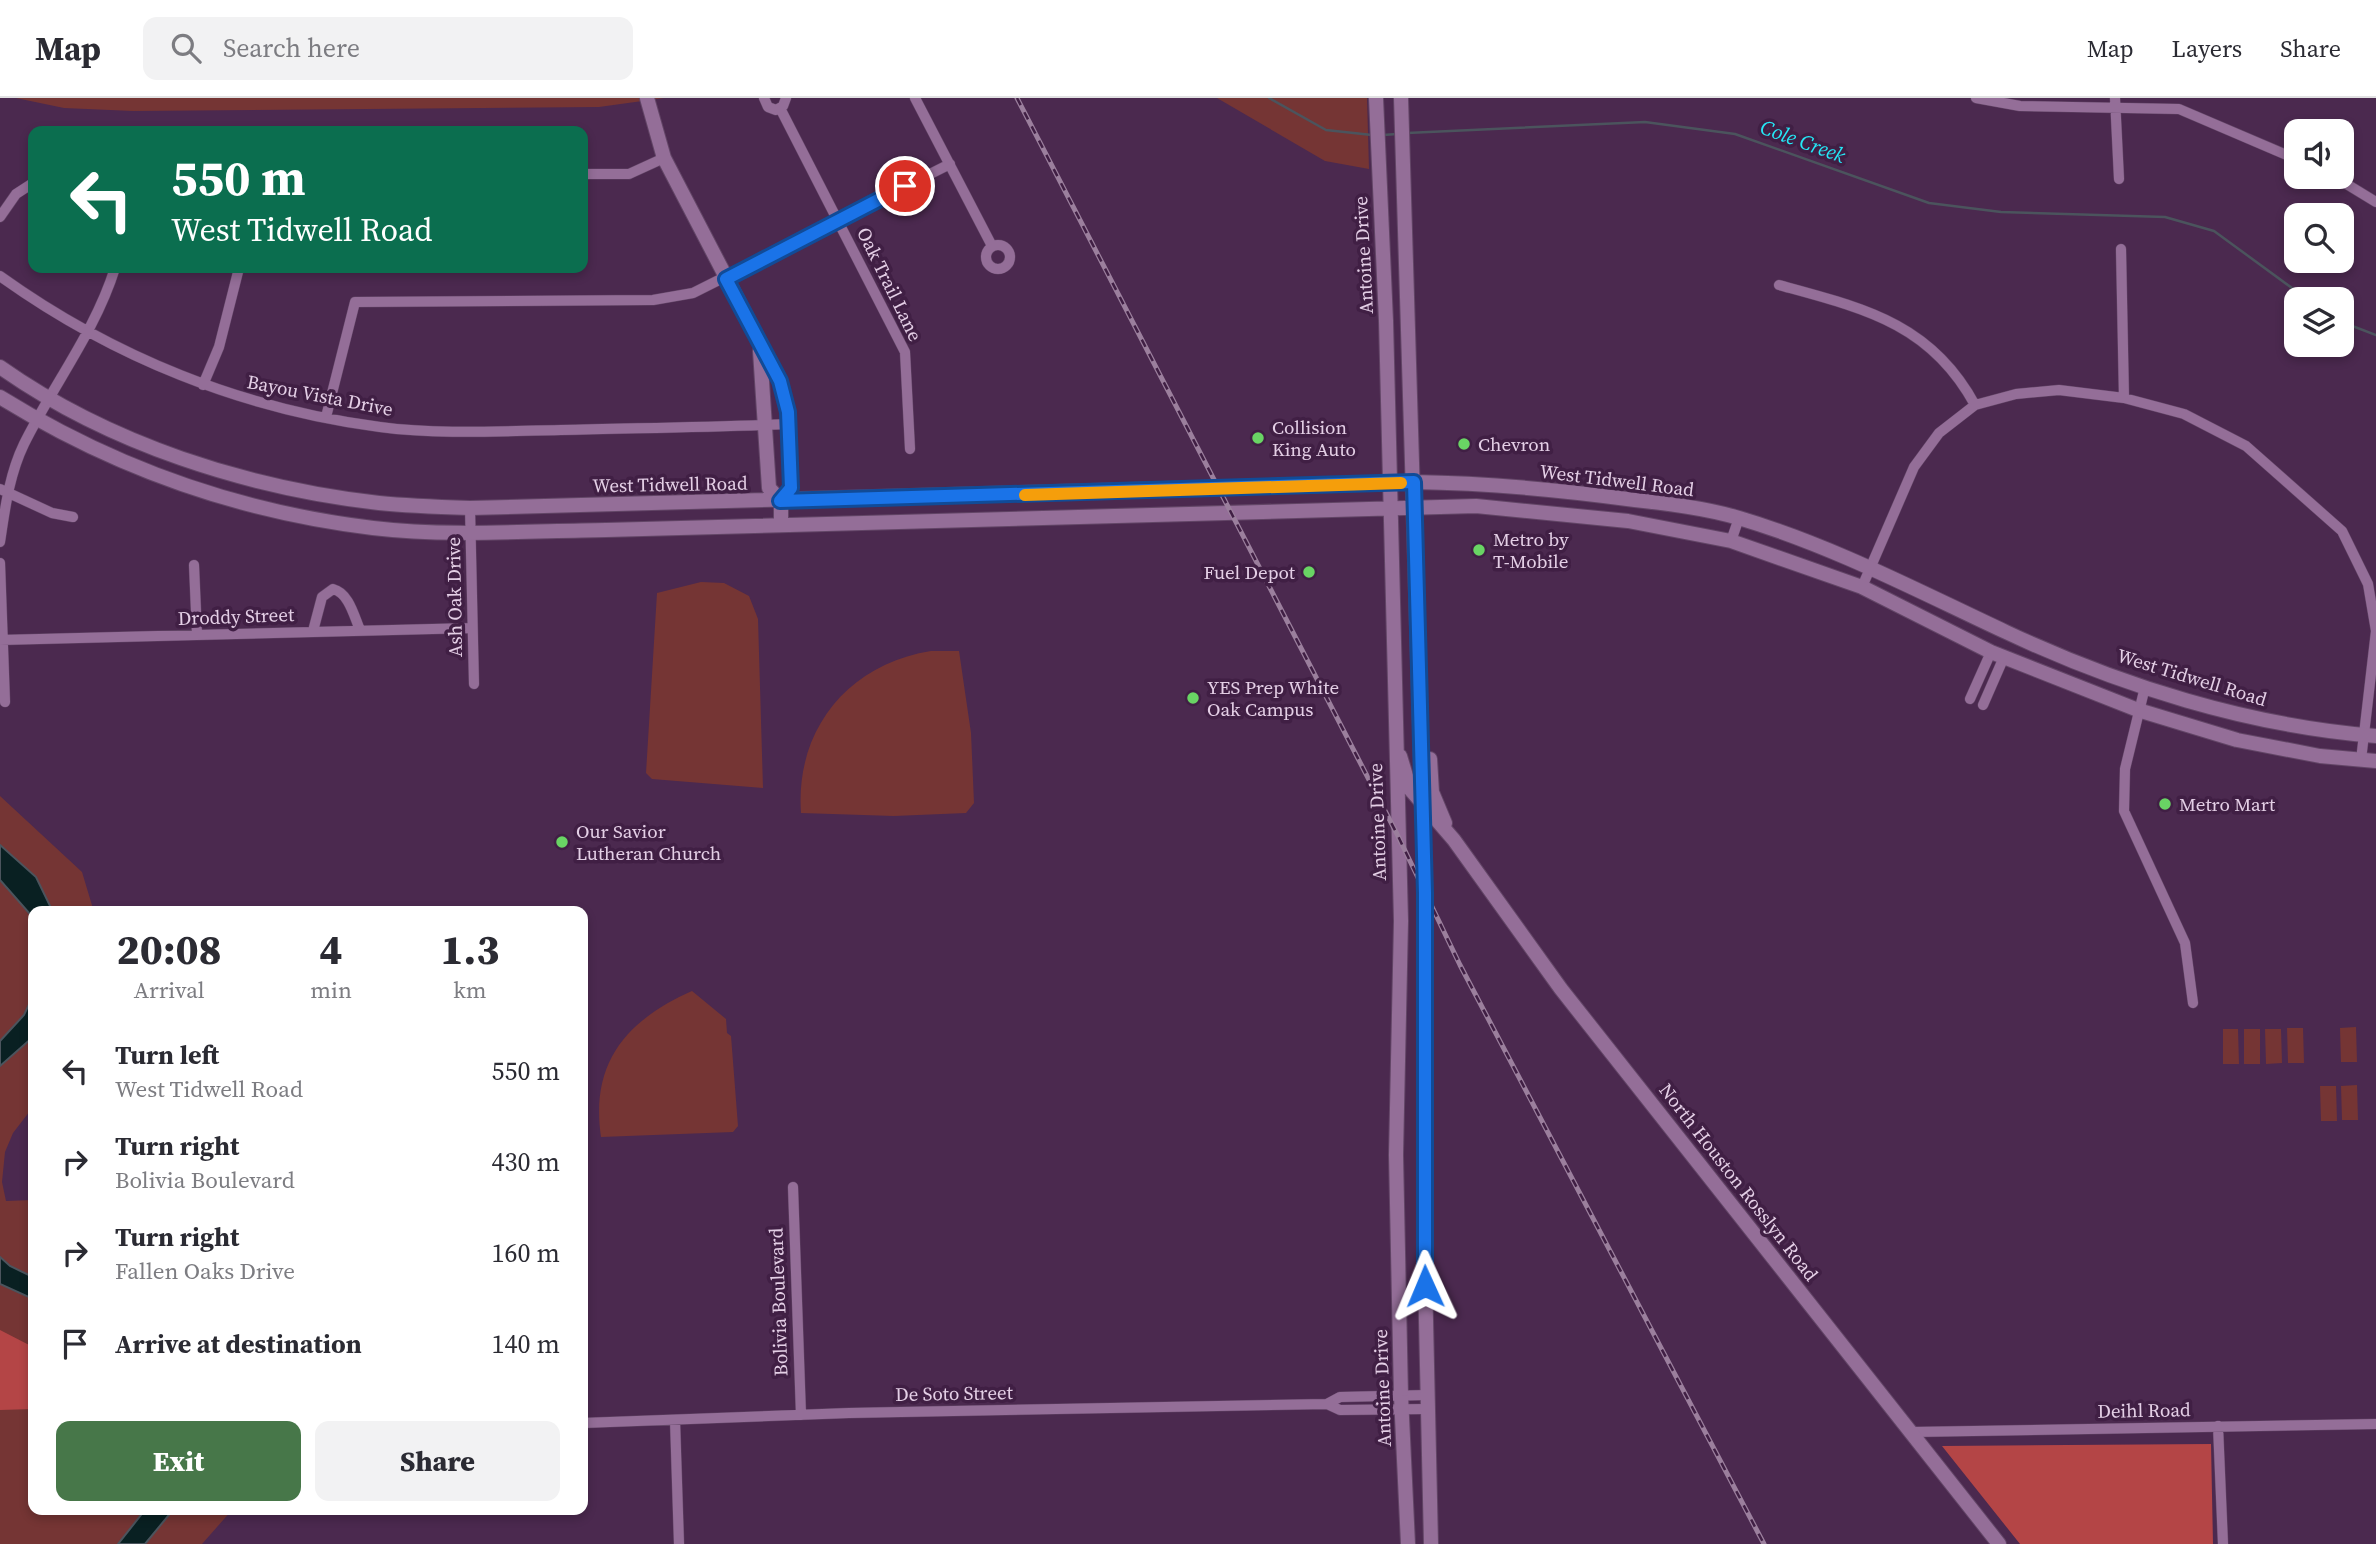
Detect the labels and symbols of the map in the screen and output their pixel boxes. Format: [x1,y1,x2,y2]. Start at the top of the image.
water label: Cole Creek [1756,112,1850,170]
pin [875,156,935,216]
street label: Antoine Drive [1347,196,1379,314]
street label: Oak Trail Lane [851,223,929,345]
street label: Bayou Vista Drive [245,368,395,422]
place label: Collision King Auto [1272,414,1356,462]
marker: Collision King Auto [1250,430,1266,446]
place label: Chevron [1478,431,1550,457]
marker: Chevron [1456,436,1472,452]
street label: West Tidwell Road [1538,458,1696,502]
street label: West Tidwell Road [592,470,748,498]
place label: Metro by T-Mobile [1493,526,1569,574]
street label: Ash Oak Drive [440,537,468,657]
marker: Metro by T-Mobile [1471,542,1487,558]
place label: Fuel Depot [1203,559,1296,585]
marker: Fuel Depot [1301,564,1317,580]
street label: Droddy Street [177,601,295,631]
street label: West Tidwell Road [2114,642,2270,712]
place label: YES Prep White Oak Campus [1207,674,1339,722]
marker: YES Prep White Oak Campus [1185,690,1201,706]
street label: Antoine Drive [1362,763,1392,881]
place label: Metro Mart [2179,791,2276,817]
marker: Metro Mart [2157,796,2173,812]
place label: Our Savior Lutheran Church [576,818,721,866]
marker: Our Savior Lutheran Church [554,834,570,850]
street label: North Houston Rosslyn Road [1654,1078,1825,1286]
street label: Bolivia Boulevard [762,1227,794,1377]
position arrow [1388,1249,1462,1323]
street label: Antoine Drive [1367,1329,1397,1447]
street label: De Soto Street [895,1379,1014,1407]
street label: Deihl Road [2097,1396,2191,1424]

